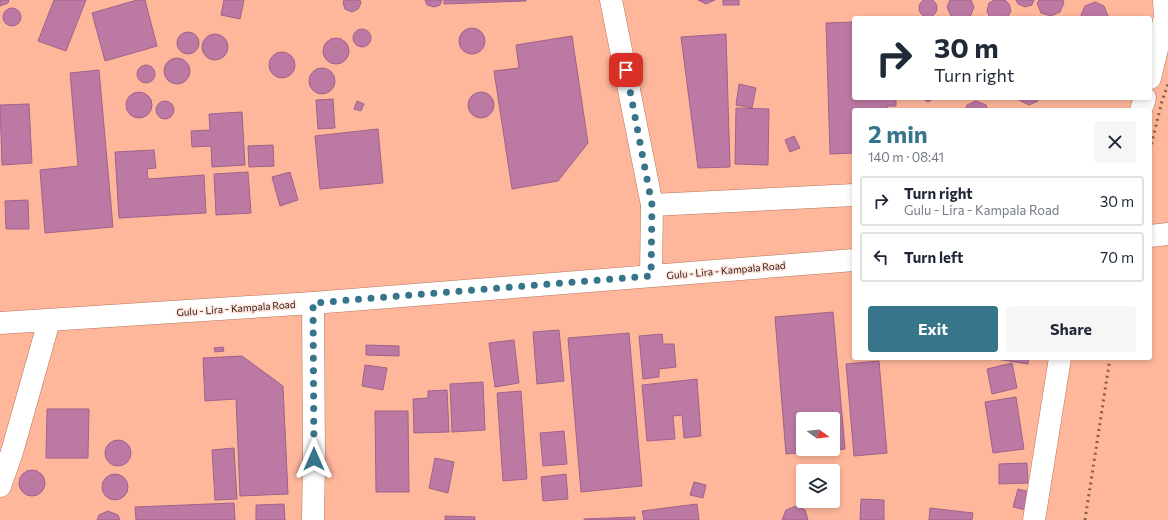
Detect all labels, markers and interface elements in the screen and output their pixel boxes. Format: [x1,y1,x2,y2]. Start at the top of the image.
text: 30 m [934,30,999,64]
icon: right [868,32,920,84]
pin [609,53,643,87]
icon: arrive [615,59,637,81]
text: Turn right [934,64,1014,86]
text: 2 min [868,119,928,148]
button: close [1094,121,1136,163]
text: 140 m · 08:41 [868,149,944,165]
text: Turn right [904,184,973,202]
icon: right [870,190,892,212]
text: 30 m [1100,192,1134,210]
text: Gulu - Lira - Kampala Road [904,202,1059,218]
icon: left [870,246,892,268]
text: Turn left [904,248,963,266]
text: 70 m [1100,248,1134,266]
street label: Gulu - Lira - Kampala Road [666,259,786,281]
street label: Gulu - Lira - Kampala Road [176,298,296,318]
button: Exit [868,306,998,352]
button: Share [1006,306,1136,352]
north arrow [796,412,840,456]
map controls [796,412,840,508]
position arrow [293,438,335,480]
button: layers [796,464,840,508]

